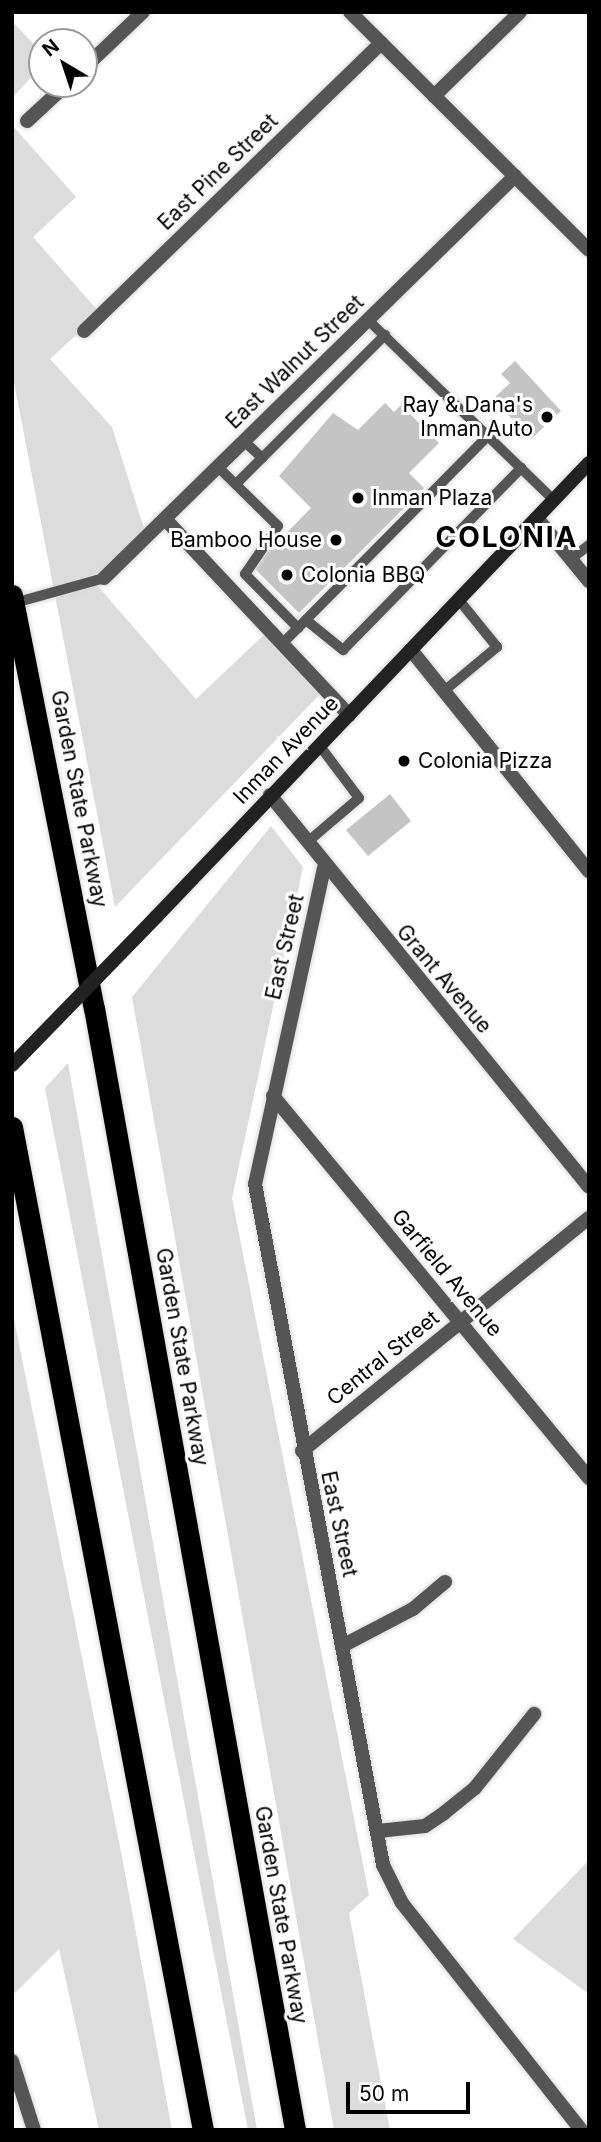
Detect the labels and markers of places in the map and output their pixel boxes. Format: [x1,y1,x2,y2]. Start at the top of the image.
place label: Ray & Dana's Inman Auto [402,392,533,442]
marker: Ray & Dana's Inman Auto [539,409,555,425]
place label: Inman Plaza [372,485,492,511]
marker: Inman Plaza [350,490,366,506]
place label: Bamboo House [170,527,322,553]
marker: Bamboo House [328,532,344,548]
place label: Colonia BBQ [301,562,425,588]
marker: Colonia BBQ [279,567,295,583]
place label: Colonia Pizza [418,748,552,774]
marker: Colonia Pizza [396,753,412,769]

